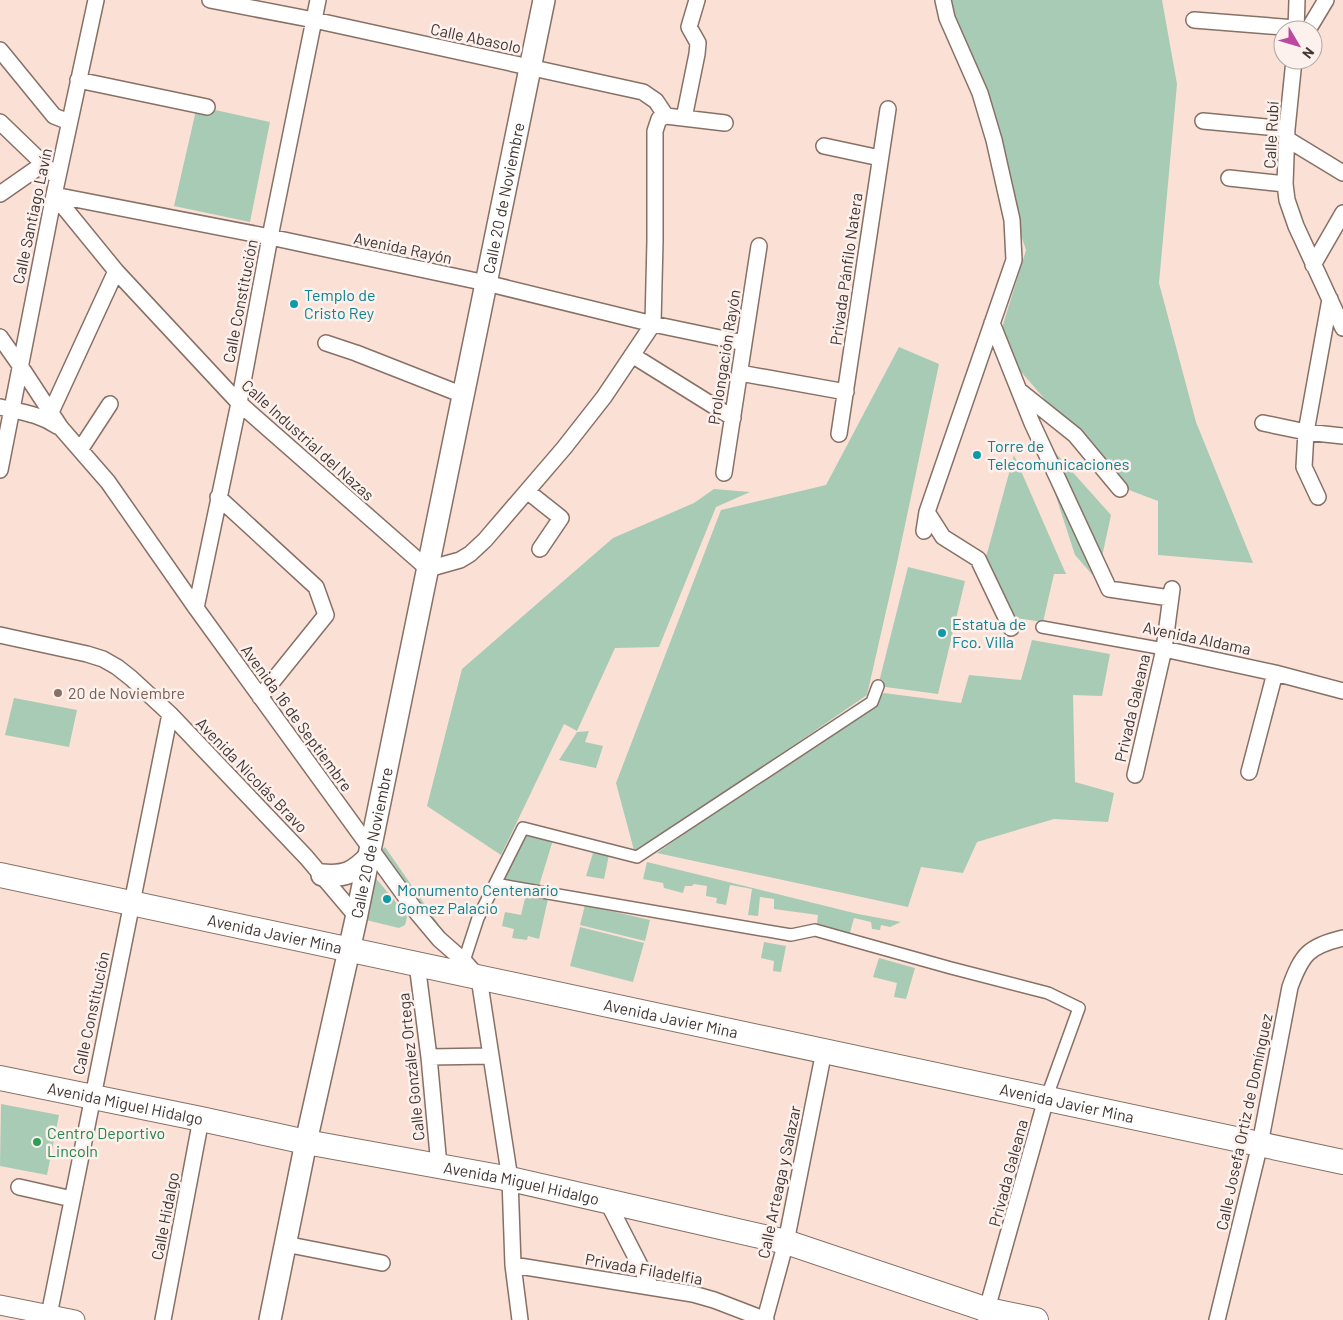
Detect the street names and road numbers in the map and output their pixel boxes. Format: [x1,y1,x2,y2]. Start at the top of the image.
street label: Calle Abasolo [429,19,523,56]
street label: Calle Rubí [1259,100,1282,169]
street label: Calle 20 de Noviembre [478,121,528,275]
street label: Calle Santiago Lavín [8,146,55,286]
street label: Privada Pánfilo Natera [825,192,866,346]
street label: Avenida Rayón [352,228,454,267]
street label: Calle Constitución [218,237,261,364]
street label: Prolongación Rayón [703,288,744,426]
street label: Calle Industrial del Nazas [238,375,378,504]
street label: Avenida Aldama [1141,617,1253,658]
street label: Avenida 16 de Septiembre [238,641,357,795]
street label: Privada Galeana [1110,652,1153,764]
street label: Avenida Nicolás Bravo [193,713,312,836]
street label: Calle 20 de Noviembre [346,765,396,920]
street label: Avenida Javier Mina [206,910,344,957]
street label: Calle Constitución [68,950,113,1076]
street label: Calle González Ortega [393,992,428,1142]
street label: Avenida Javier Mina [602,994,740,1041]
street label: Calle Josefa Ortiz de Domínguez [1211,1012,1276,1232]
street label: Avenida Miguel Hidalgo [46,1078,205,1128]
street label: Avenida Javier Mina [998,1079,1136,1126]
street label: Calle Arteaga y Salazar [753,1104,804,1260]
street label: Privada Galeana [984,1117,1031,1228]
street label: Avenida Miguel Hidalgo [442,1157,601,1208]
street label: Calle Hidalgo [147,1170,182,1262]
street label: Privada Filadelfia [584,1249,704,1288]

